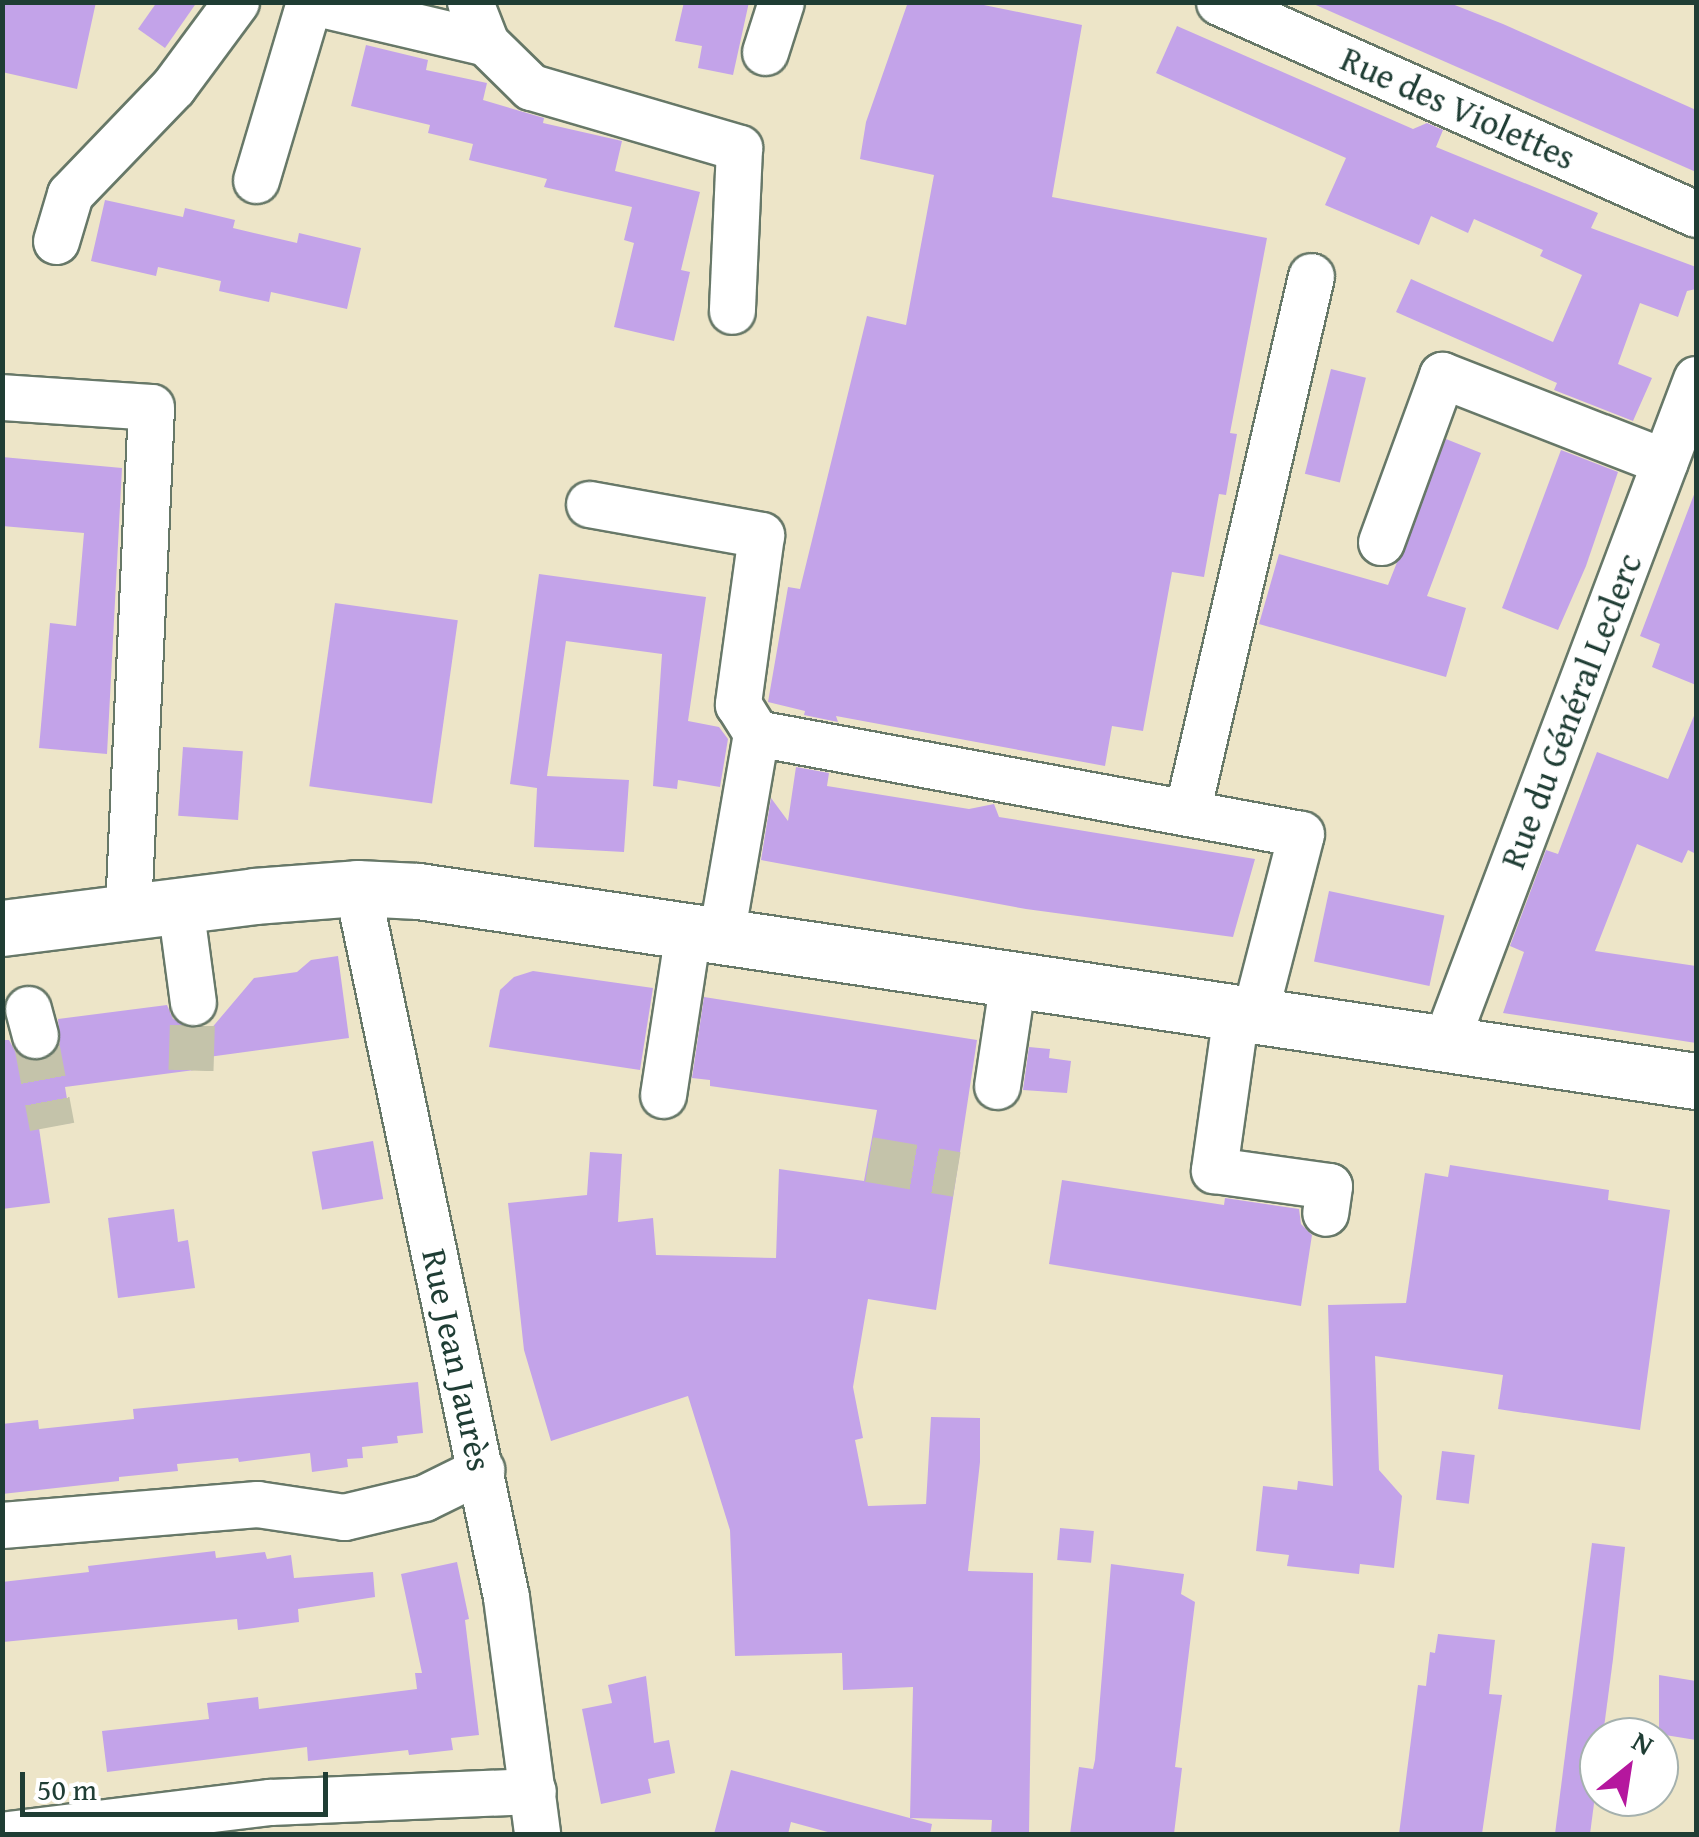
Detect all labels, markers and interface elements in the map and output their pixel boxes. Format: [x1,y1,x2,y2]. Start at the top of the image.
street label: Rue des Violettes [1334,38,1582,178]
street label: Rue du Général Leclerc [1492,548,1650,874]
street label: Rue Jean Jaurès [413,1245,501,1475]
north arrow [1579,1717,1679,1817]
text: N [1625,1720,1662,1765]
scale bar [25,1752,332,1814]
text: 50 m [37,1767,97,1811]

